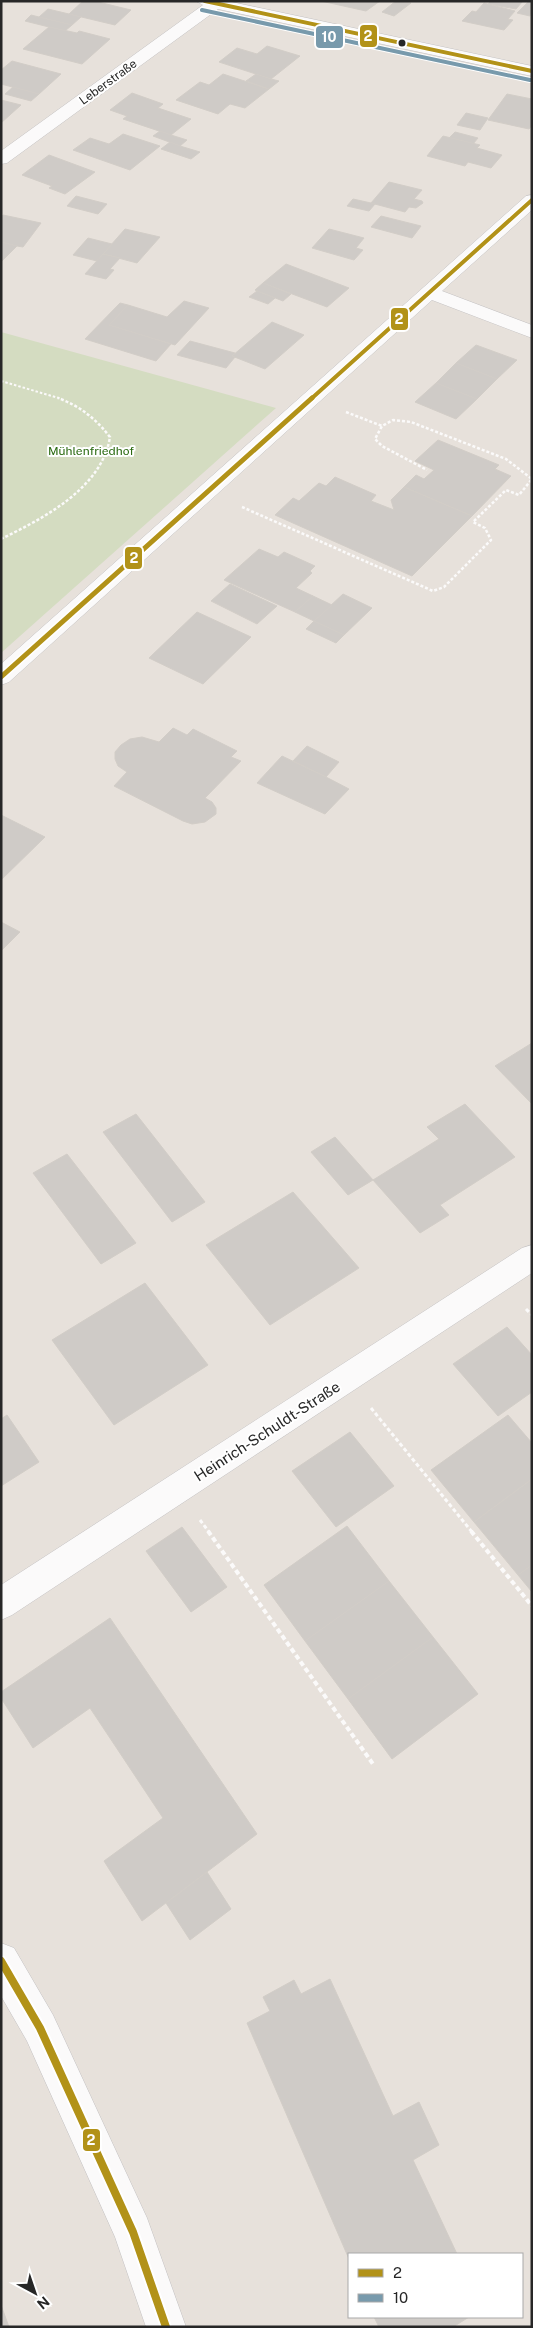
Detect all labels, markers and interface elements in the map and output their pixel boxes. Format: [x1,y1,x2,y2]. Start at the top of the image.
line badge: 2 [359,24,378,48]
line badge: 10 [315,25,344,49]
text: 2 [364,28,373,44]
text: 10 [321,29,337,45]
unlabelled marker [397,38,407,48]
street label: Leberstraße [77,56,140,108]
line badge: 2 [390,307,409,331]
text: 2 [395,311,404,327]
park label: Mühlenfriedhof [48,444,134,458]
line badge: 2 [124,546,143,570]
text: 2 [130,550,139,566]
street label: Heinrich-Schuldt-Straße [191,1378,343,1484]
line badge: 2 [82,2128,101,2152]
text: 2 [87,2132,96,2148]
legend [348,2253,523,2318]
text: 2 [393,2264,402,2281]
north arrow [10,2268,60,2318]
text: 10 [393,2289,408,2306]
text: N [34,2293,53,2313]

